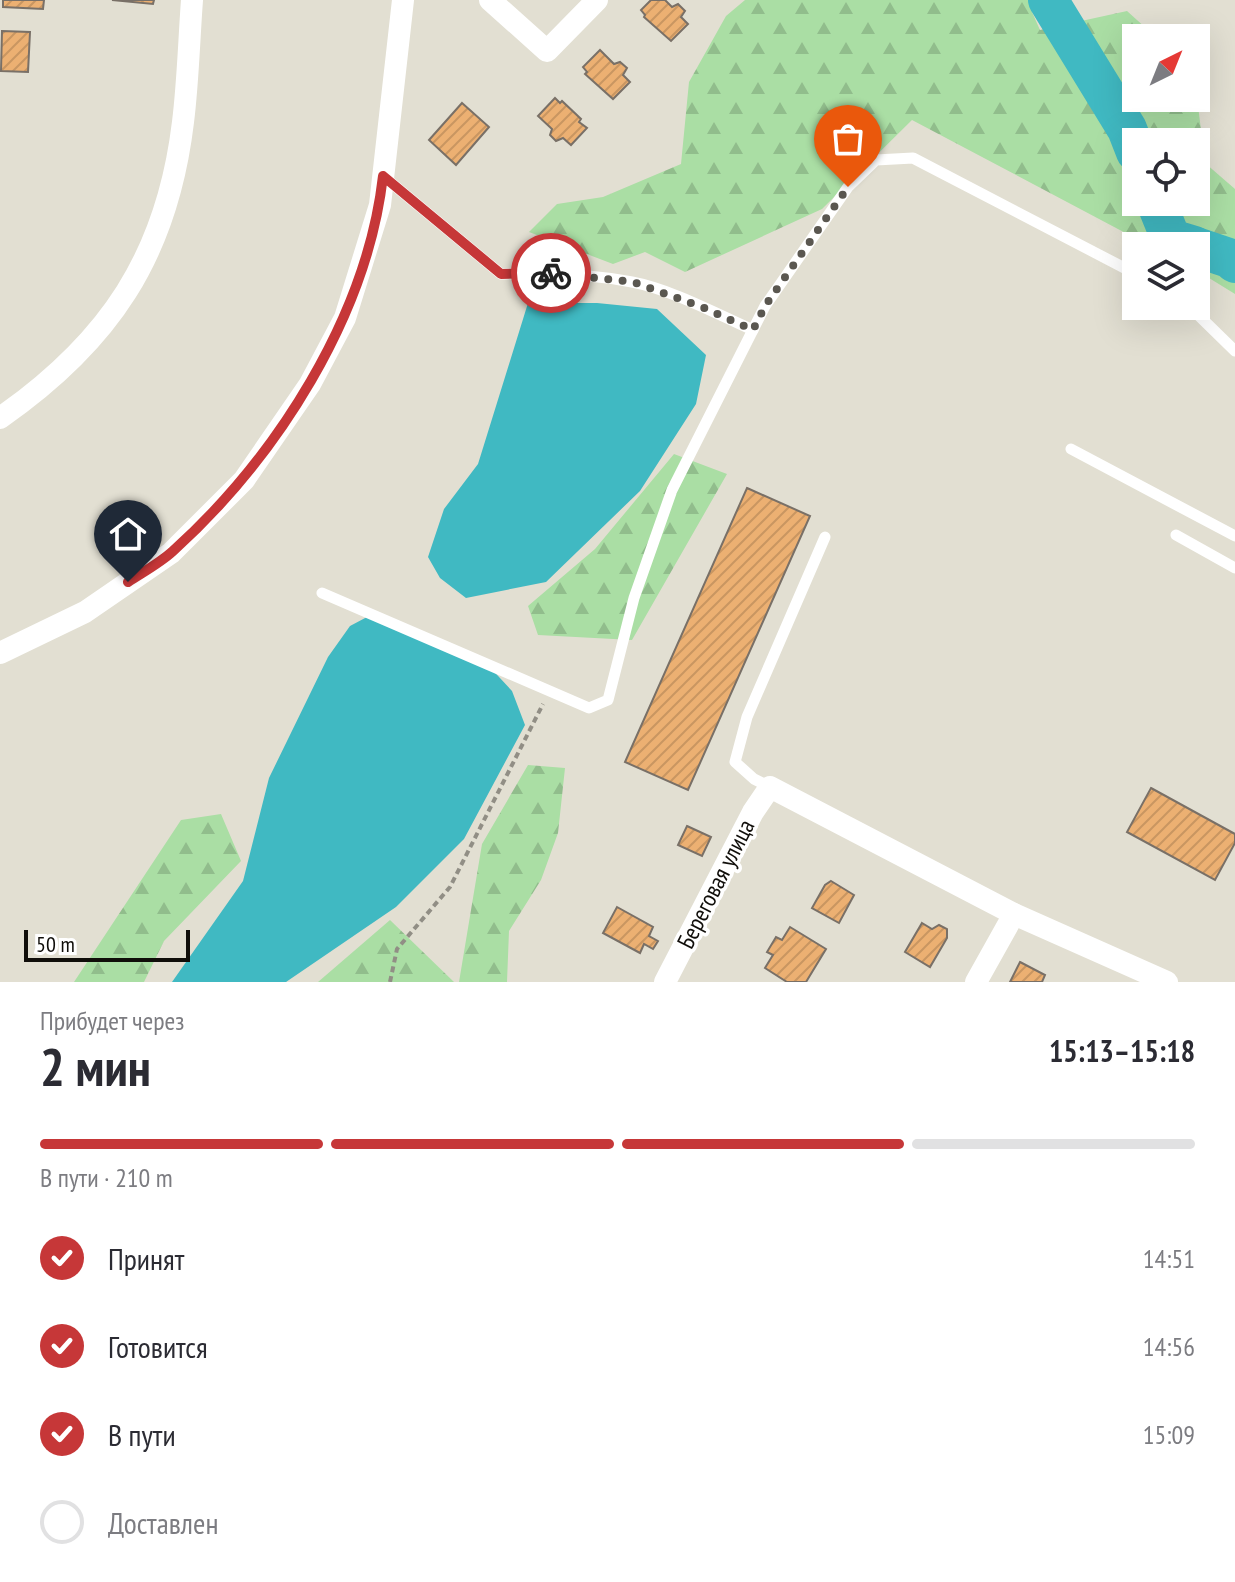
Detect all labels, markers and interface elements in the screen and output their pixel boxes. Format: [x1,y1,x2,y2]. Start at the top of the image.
north arrow [1122,24,1210,112]
map controls [1122,24,1210,320]
pin [814,105,882,187]
icon: bag [826,117,870,161]
button: locate [1122,128,1210,216]
button: layers [1122,232,1210,320]
courier [511,233,591,313]
icon: bike [529,251,573,295]
pin [94,500,162,582]
icon: home [106,512,150,556]
street label: Береговая улица [670,814,761,954]
scale bar [24,926,190,962]
text: 50 m [36,930,75,958]
text: Прибудет через [40,1004,184,1037]
text: 15:13–15:18 [1049,1031,1195,1070]
text: 2 мин [40,1033,151,1100]
text: В пути · 210 m [40,1161,173,1194]
icon: check [40,1236,84,1280]
text: Принят [108,1239,184,1278]
text: 14:51 [1143,1242,1195,1275]
icon: check [40,1324,84,1368]
text: Готовится [108,1327,208,1366]
text: 14:56 [1143,1330,1195,1363]
icon: check [40,1412,84,1456]
text: В пути [108,1415,176,1454]
text: 15:09 [1143,1418,1195,1451]
text: Доставлен [108,1503,218,1542]

